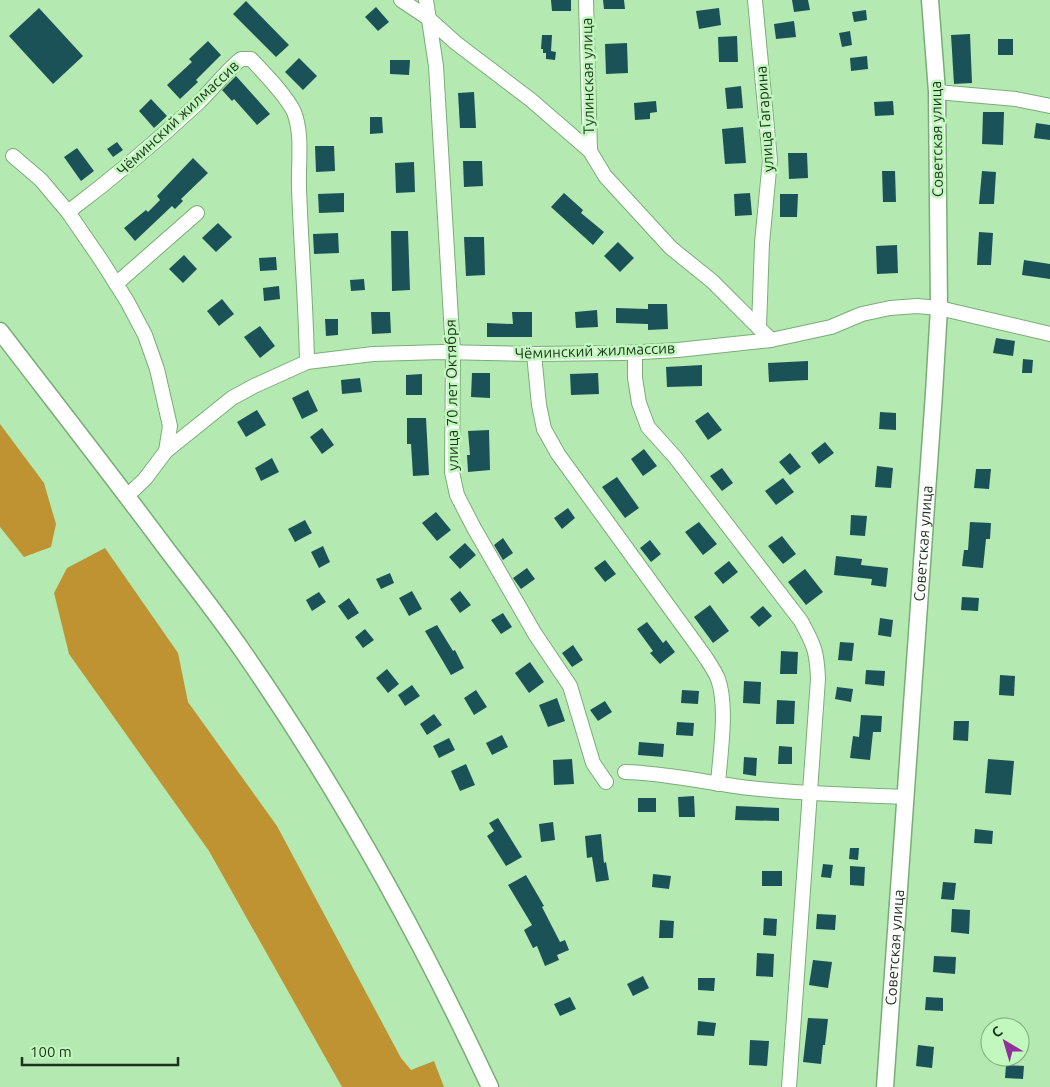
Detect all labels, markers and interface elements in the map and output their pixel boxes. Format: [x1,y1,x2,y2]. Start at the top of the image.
street label: Тулинская улица [578,18,597,134]
street label: Чёминский жилмассив [113,57,242,179]
street label: улица Гагарина [752,65,777,173]
street label: Советская улица [927,81,946,197]
street label: улица 70 лет Октября [442,319,461,471]
street label: Чёминский жилмассив [514,339,675,362]
street label: Советская улица [910,485,935,602]
street label: Советская улица [882,889,907,1006]
north arrow [980,1017,1030,1067]
text: С [989,1023,1005,1041]
scale bar [22,1034,179,1066]
text: 100 m [30,1043,72,1060]

